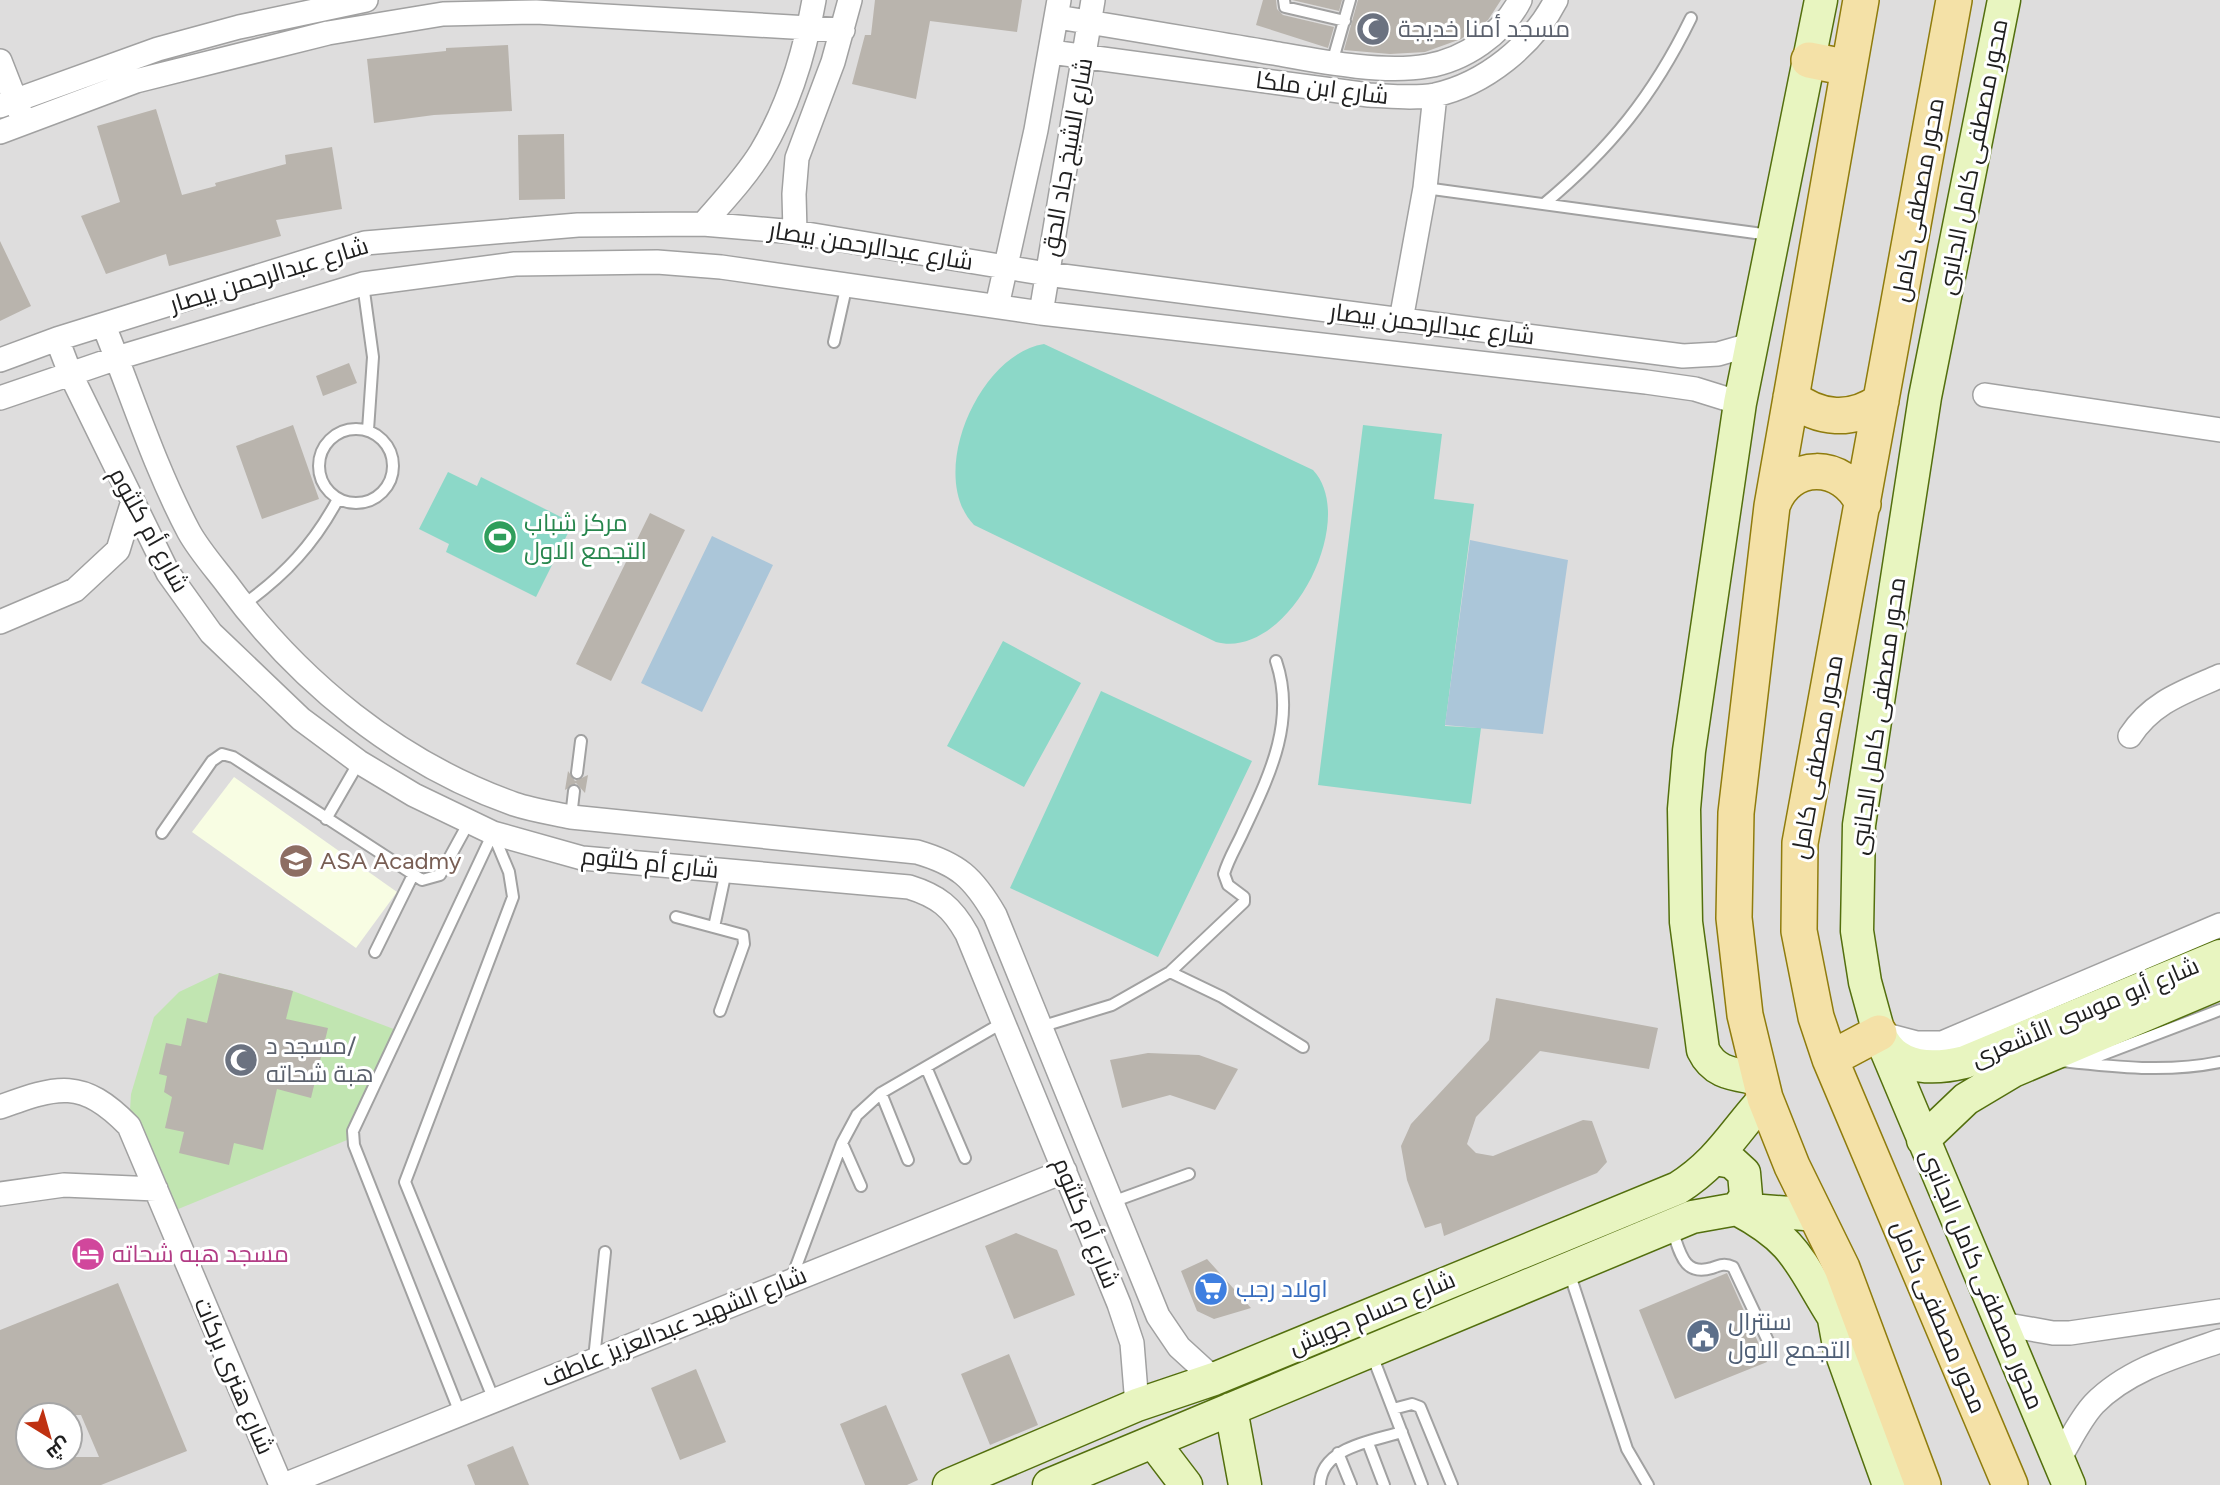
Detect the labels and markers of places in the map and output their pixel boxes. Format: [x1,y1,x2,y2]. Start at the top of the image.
mosque icon: مسجد أمنا خديجة [1354,10,1392,48]
place label: مسجد أمنا خديجة [1398,13,1570,43]
place label: مركز شباب التجمع الاول [524,508,647,567]
sports icon: مركز شباب التجمع الاول [481,518,519,556]
school or university icon: ASA Acadmy [277,842,315,880]
place label: ASA Acadmy [320,846,462,875]
place label: مسجد د/ هبة شحاته [266,1031,374,1088]
mosque icon: مسجد د/ هبة شحاته [222,1041,260,1079]
hotel icon: مسجد هبه شحاته [69,1235,107,1273]
place label: مسجد هبه شحاته [112,1239,289,1268]
supermarket icon: اولاد رجب [1192,1270,1230,1308]
place label: اولاد رجب [1236,1274,1328,1303]
place label: سنترال التجمع الاول [1728,1307,1851,1366]
public building icon: سنترال التجمع الاول [1684,1317,1722,1355]

